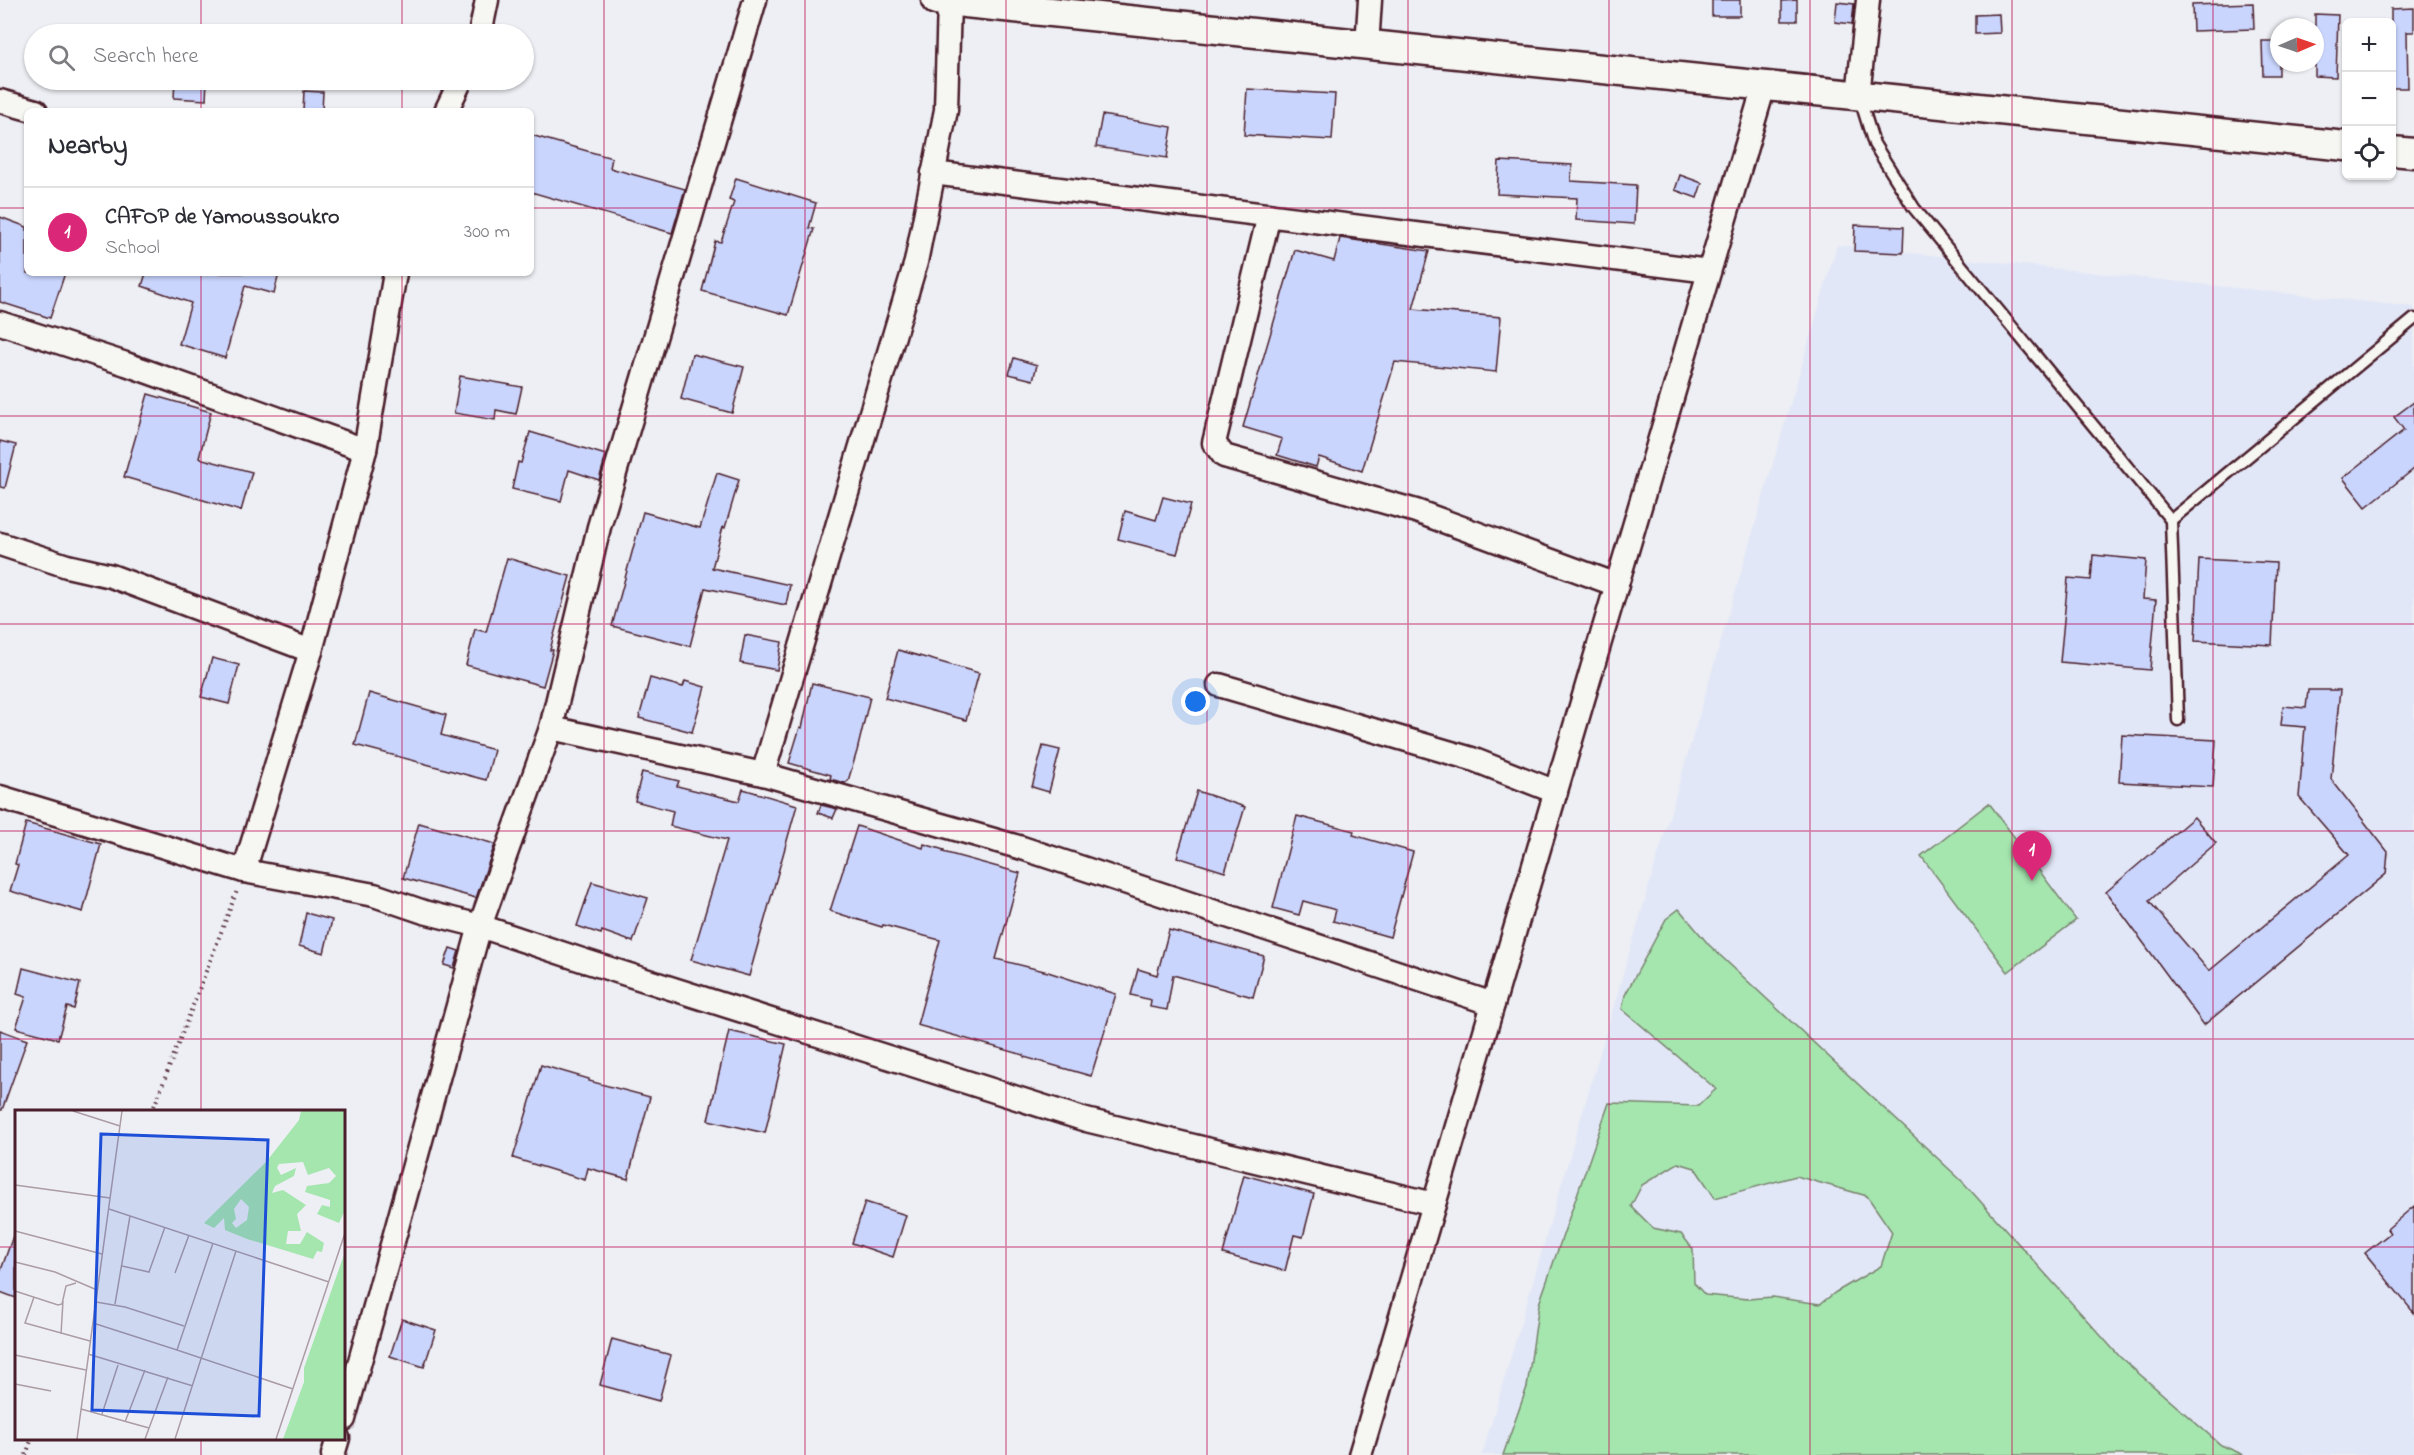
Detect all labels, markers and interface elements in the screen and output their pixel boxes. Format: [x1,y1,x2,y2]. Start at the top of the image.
north arrow [2270,18,2324,72]
map controls [2342,18,2396,180]
button: + [2342,18,2396,72]
search box [24,24,534,90]
icon: search [45,41,78,74]
text: Search here [93,41,198,73]
button: − [2342,72,2396,126]
button: locate [2342,126,2396,180]
text: Nearby [48,128,127,166]
text: CAFOP de Yamoussoukro [105,202,339,234]
text: 1 [64,218,71,247]
text: 300 m [464,218,510,247]
text: School [105,234,160,263]
your location [1181,687,1210,716]
pin: 1 [2012,832,2052,881]
inset map [15,1110,345,1440]

